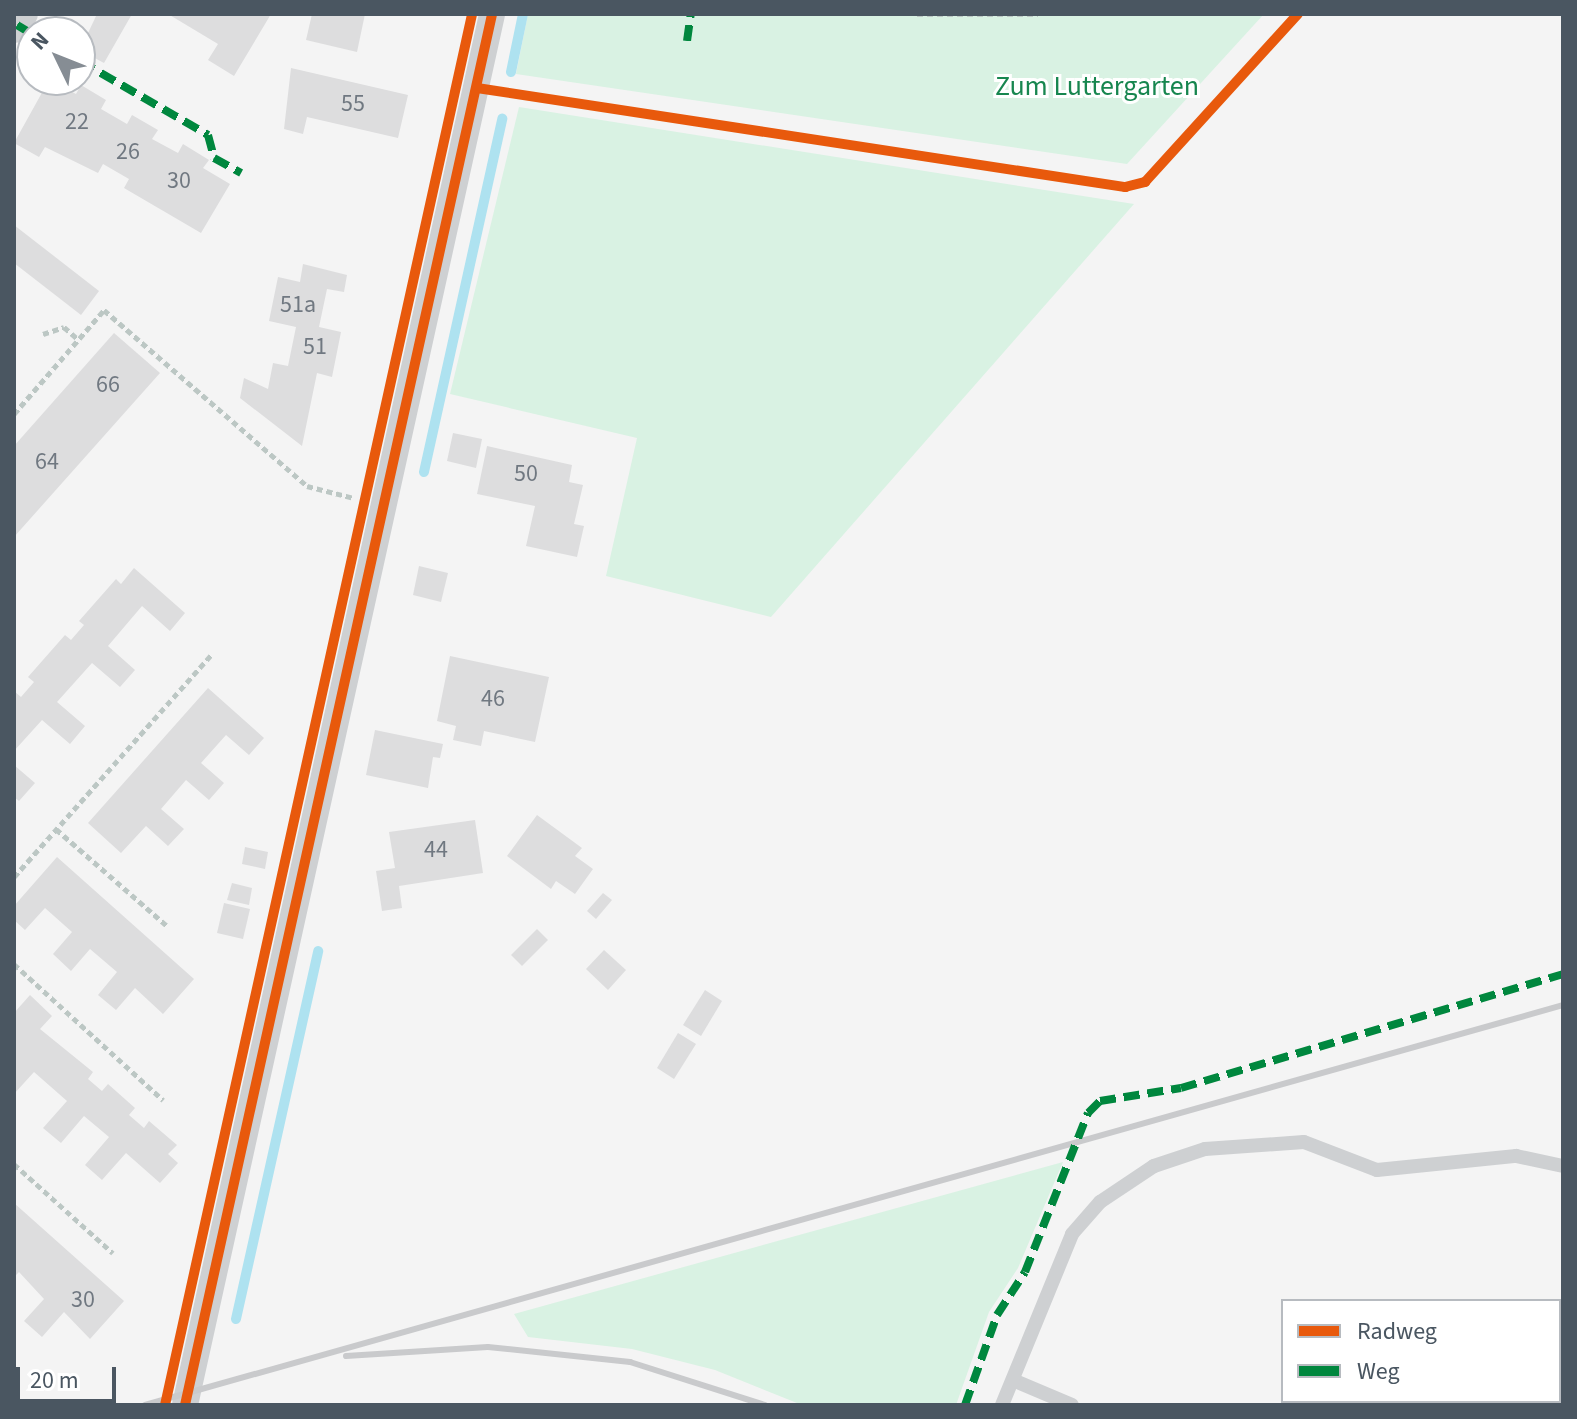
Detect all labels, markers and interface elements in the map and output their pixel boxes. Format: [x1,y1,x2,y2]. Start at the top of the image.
north arrow [16,16,96,96]
text: N [23,25,57,57]
park label: Zum Luttergarten [995,69,1199,103]
house number: 55 [341,90,365,118]
house number: 22 [65,108,89,136]
house number: 26 [116,138,140,166]
house number: 30 [167,167,191,195]
house number: 51a [280,291,316,319]
house number: 51 [303,333,327,361]
house number: 66 [96,371,120,399]
house number: 64 [35,448,59,476]
house number: 50 [514,460,538,488]
house number: 46 [481,685,505,713]
house number: 44 [424,836,448,864]
house number: 30 [71,1286,95,1314]
legend [1281,1299,1561,1403]
text: Radweg [1357,1314,1437,1349]
scale bar [20,1351,120,1401]
text: Weg [1357,1354,1400,1389]
text: 20 m [30,1363,79,1398]

